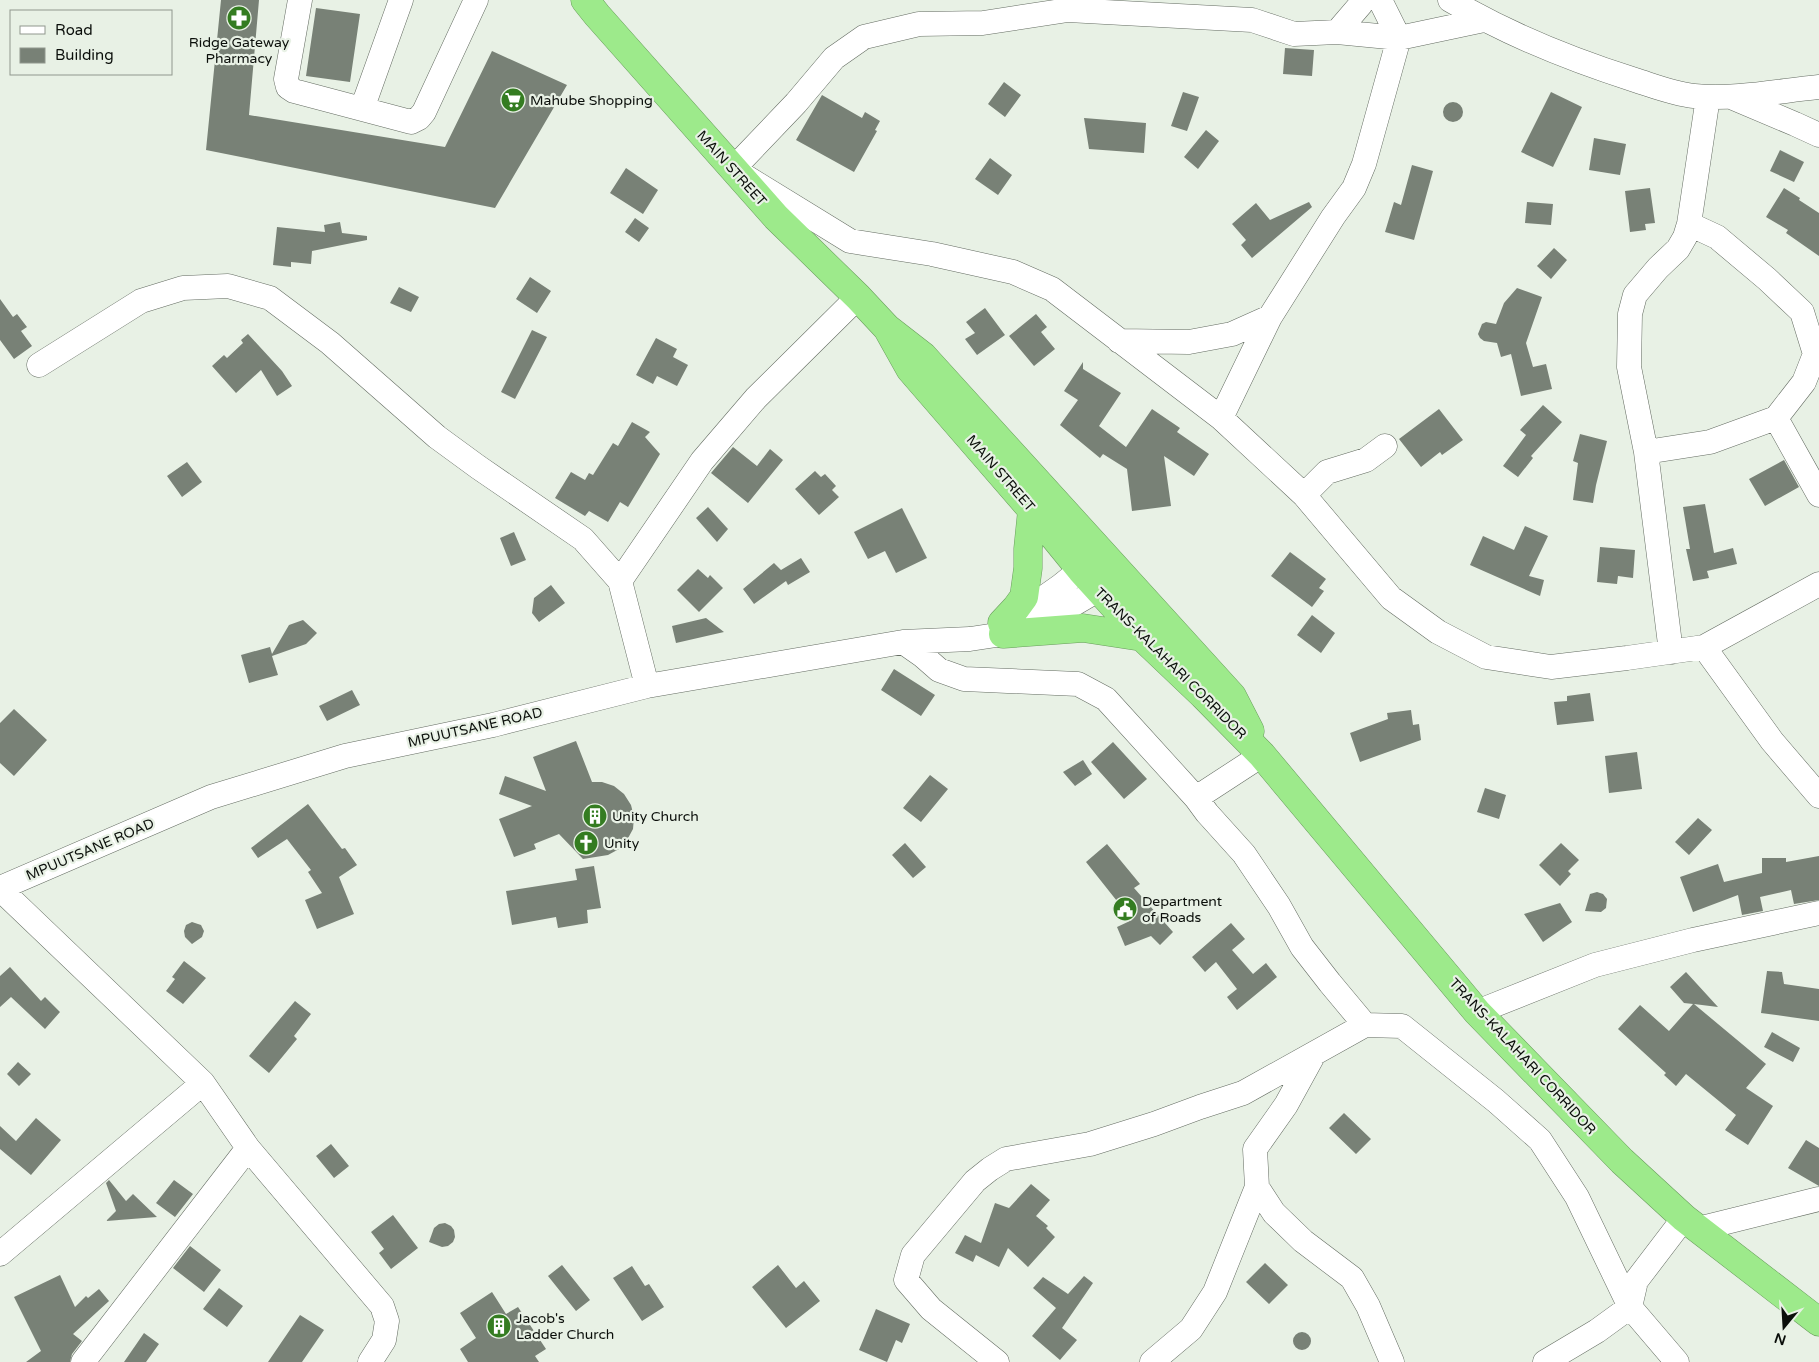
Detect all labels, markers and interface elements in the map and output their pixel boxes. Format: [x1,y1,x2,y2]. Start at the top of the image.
pharmacy icon: Ridge Gateway Pharmacy [226,5,252,31]
legend [10,10,172,75]
text: Road [55,21,93,39]
place label: Ridge Gateway Pharmacy [189,34,290,67]
text: Building [55,46,114,64]
supermarket icon: Mahube Shopping [500,87,526,113]
place label: Mahube Shopping [530,92,653,109]
street label: MAIN STREET [693,127,770,210]
street label: MAIN STREET [963,432,1039,515]
street label: TRANS-KALAHARI CORRIDOR [1091,584,1250,743]
street label: MPUUTSANE ROAD [406,704,544,751]
building icon: Unity Church [582,803,608,829]
place label: Unity Church [612,808,699,825]
street label: MPUUTSANE ROAD [24,815,157,884]
church icon: Unity [573,830,599,856]
place label: Unity [604,835,640,852]
place label: Department of Roads [1142,893,1223,926]
public building icon: Department of Roads [1112,896,1138,922]
street label: TRANS-KALAHARI CORRIDOR [1446,975,1600,1138]
north arrow [1759,1302,1809,1352]
place label: Jacob's Ladder Church [516,1310,614,1343]
building icon: Jacob's Ladder Church [486,1313,512,1339]
text: N [1772,1329,1788,1349]

